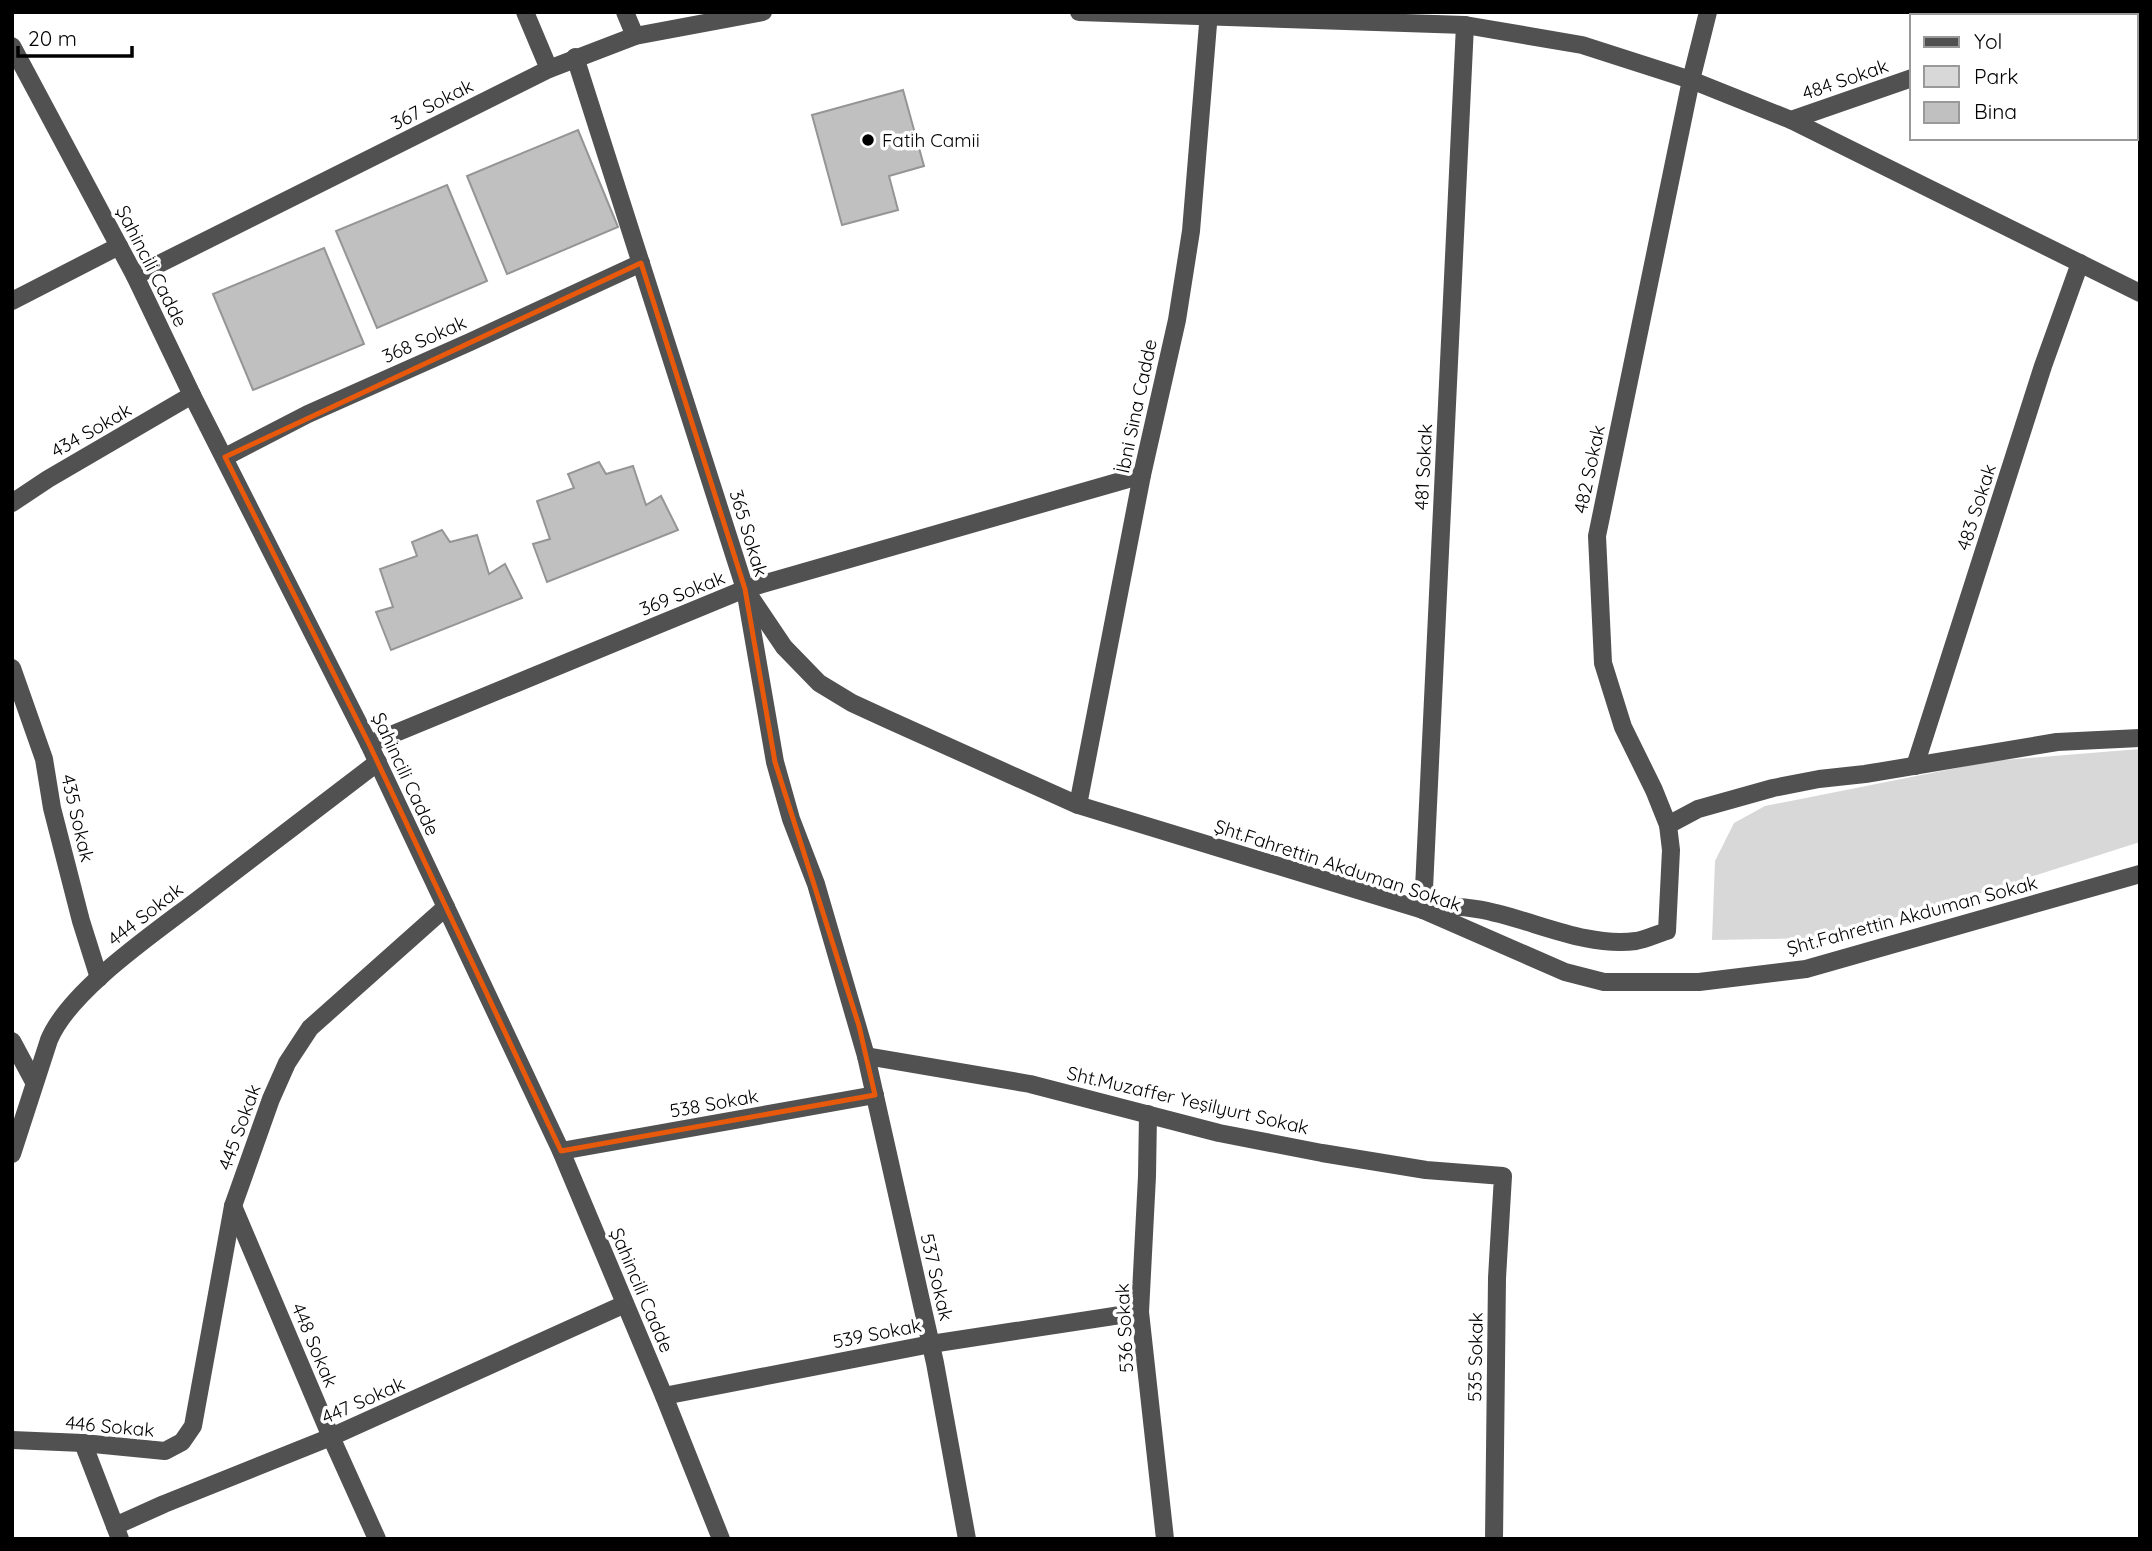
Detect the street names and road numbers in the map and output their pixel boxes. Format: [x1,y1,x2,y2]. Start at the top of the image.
street label: 484 Sokak [1799,53,1891,105]
street label: 367 Sokak [387,73,477,135]
street label: Şahincili Cadde [111,201,193,331]
street label: 368 Sokak [378,310,470,368]
street label: İbni Sina Cadde [1110,337,1162,475]
street label: 434 Sokak [46,397,136,463]
street label: 481 Sokak [1409,423,1437,511]
street label: 482 Sokak [1568,423,1610,515]
street label: 483 Sokak [1951,461,2001,553]
street label: 365 Sokak [724,487,774,579]
street label: 369 Sokak [636,565,728,621]
street label: Şahincili Cadde [367,709,445,839]
street label: 435 Sokak [56,772,100,864]
street label: Şht.Fahrettin Akduman Sokak [1211,814,1465,916]
street label: Şht.Fahrettin Akduman Sokak [1784,870,2040,960]
street label: 444 Sokak [102,877,188,951]
street label: Sht.Muzaffer Yeşilyurt Sokak [1065,1060,1311,1140]
street label: 445 Sokak [212,1081,266,1173]
street label: 538 Sokak [668,1083,760,1123]
street label: Şahincili Cadde [605,1224,679,1356]
street label: 537 Sokak [915,1231,959,1323]
street label: 536 Sokak [1110,1283,1138,1373]
street label: 448 Sokak [286,1299,344,1391]
street label: 535 Sokak [1462,1312,1488,1402]
street label: 539 Sokak [831,1313,923,1353]
street label: 447 Sokak [318,1371,408,1429]
street label: 446 Sokak [64,1410,156,1442]

